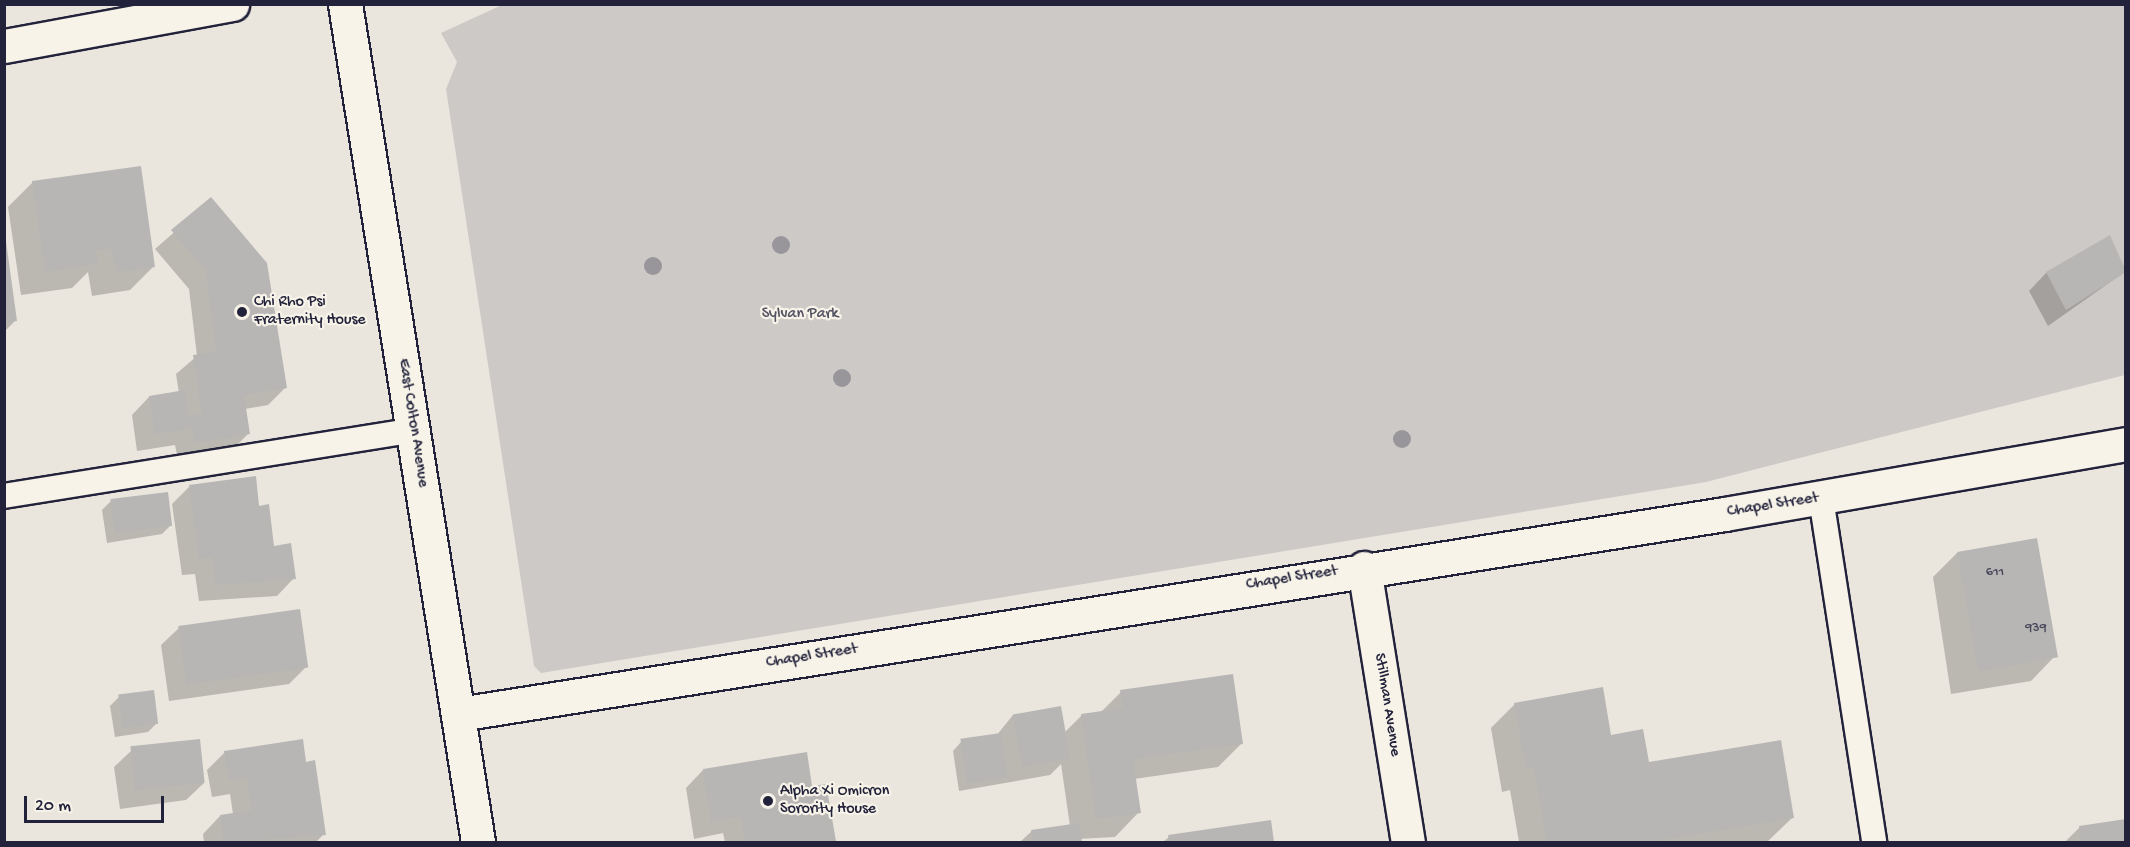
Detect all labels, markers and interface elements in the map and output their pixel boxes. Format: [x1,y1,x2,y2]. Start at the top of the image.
place label: Chi Rho Psi Fraternity House [254,293,366,331]
marker: Chi Rho Psi Fraternity House [235,305,249,319]
park label: Sylvan Park [762,305,838,325]
street label: East Colton Avenue [392,357,432,489]
street label: Chapel Street [1726,489,1820,523]
street label: Chapel Street [1245,562,1339,596]
house number: 611 [1986,565,2004,581]
house number: 939 [2025,621,2047,637]
street label: Chapel Street [765,640,859,674]
street label: Stillman Avenue [1368,652,1404,758]
place label: Alpha Xi Omicron Sorority House [780,782,889,820]
scale bar [27,784,166,822]
marker: Alpha Xi Omicron Sorority House [761,794,775,808]
text: 20 m [35,796,71,817]

